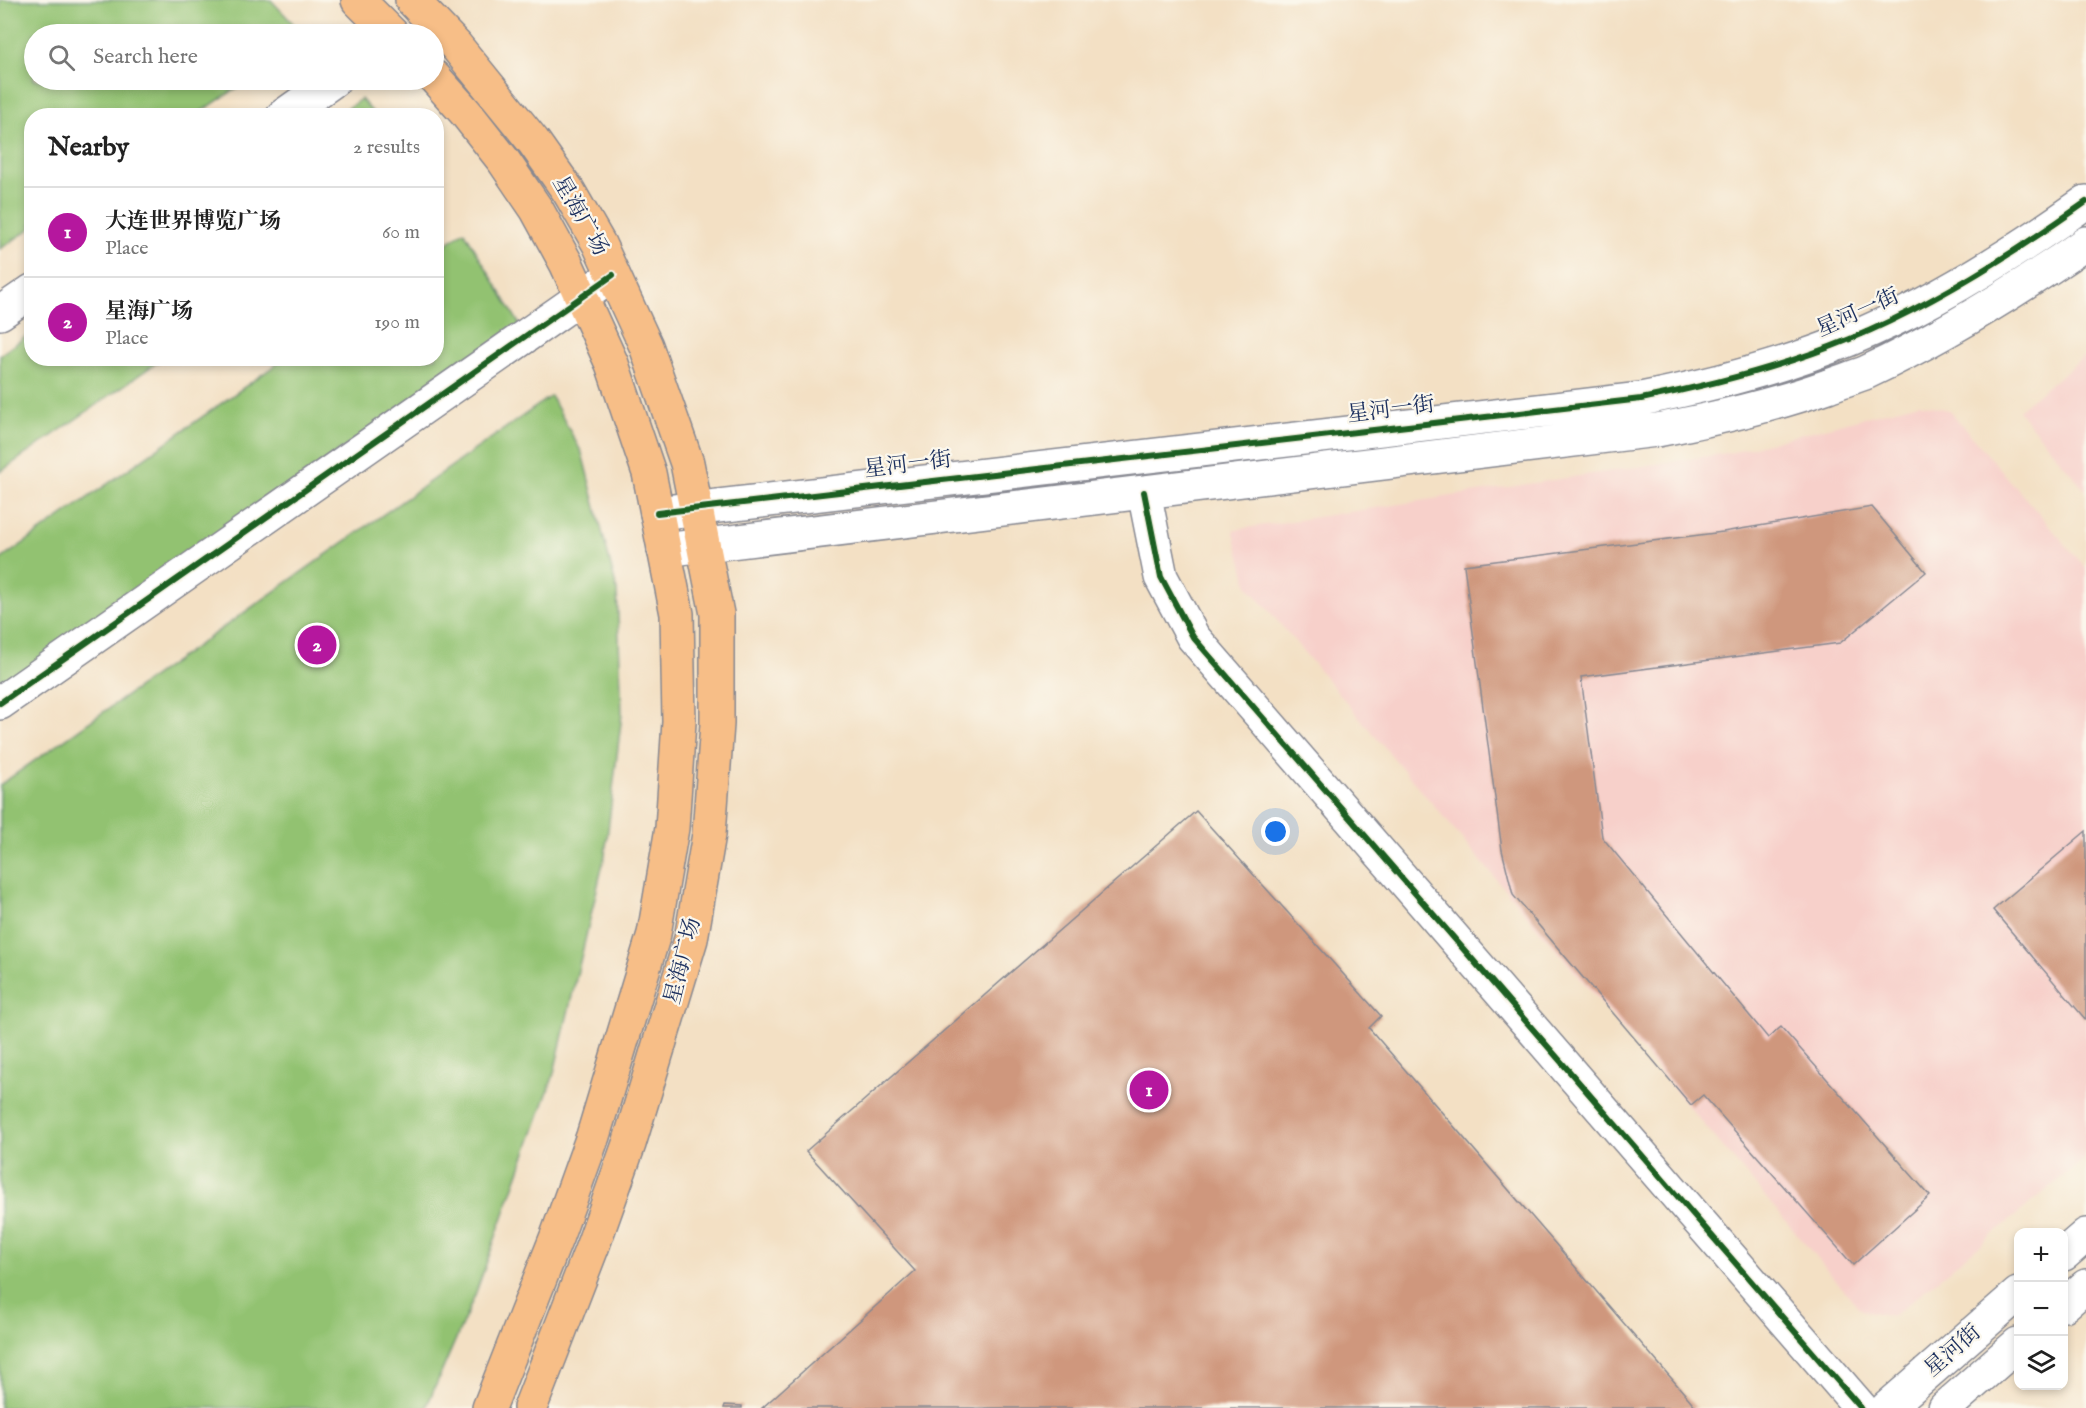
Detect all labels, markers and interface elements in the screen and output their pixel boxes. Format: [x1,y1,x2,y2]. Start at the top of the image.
search box [24,24,444,90]
icon: search [45,41,78,74]
text: Search here [93,43,198,71]
text: Nearby [48,131,129,164]
text: 2 results [353,135,420,160]
street label: 星海广场 [546,171,614,261]
text: 大连世界博览广场 [105,208,281,236]
text: 1 [64,220,71,245]
text: 60 m [382,220,420,245]
text: Place [105,236,148,261]
street label: 星河一街 [1812,282,1904,344]
text: 星海广场 [105,298,193,326]
text: 2 [63,310,72,335]
text: 190 m [374,310,420,335]
text: Place [105,326,148,351]
street label: 星河一街 [1346,391,1436,429]
street label: 星河一街 [863,446,953,484]
pin: 2 [298,622,336,668]
your location [1261,817,1290,846]
street label: 星海广场 [659,915,707,1007]
pin: 1 [1130,1068,1168,1112]
map controls [2014,1228,2068,1390]
button: + [2014,1228,2068,1282]
button: − [2014,1282,2068,1336]
street label: 星河街 [1919,1319,1987,1383]
button: layers [2014,1336,2068,1390]

